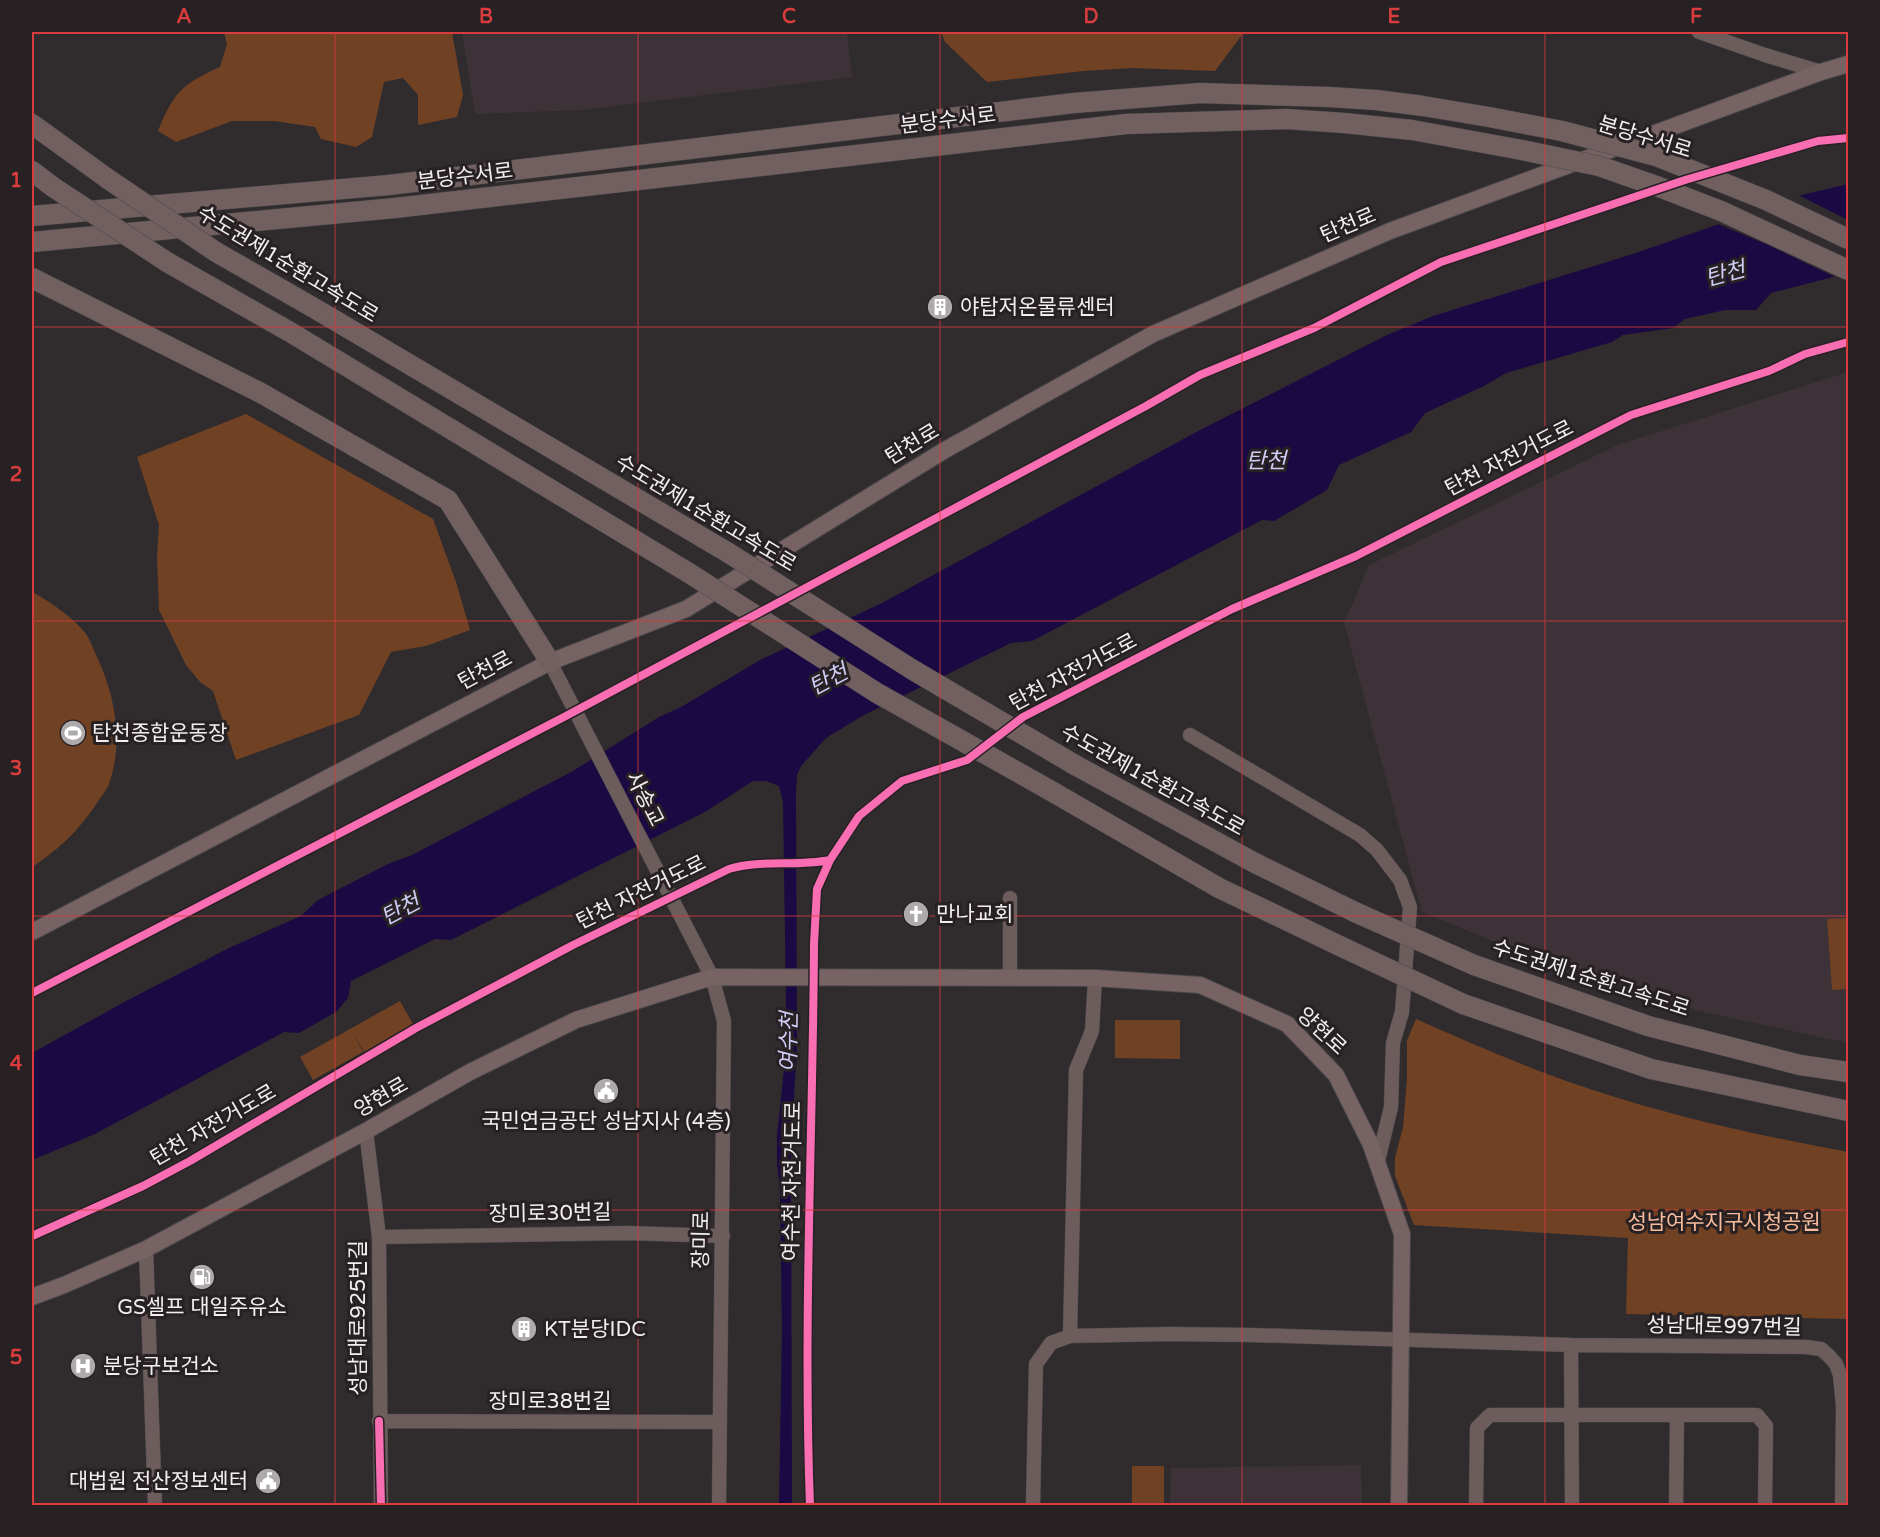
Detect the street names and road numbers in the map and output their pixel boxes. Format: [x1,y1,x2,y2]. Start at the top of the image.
street label: 분당수서로 [899,102,998,139]
street label: 분당수서로 [1595,111,1695,164]
street label: 분당수서로 [416,158,515,195]
street label: 수도권제1순환고속도로 [193,201,383,328]
street label: 탄천로 [1317,203,1380,248]
street label: 탄천 자전거도로 [1441,415,1578,502]
street label: 탄천로 [881,419,944,470]
street label: 수도권제1순환고속도로 [611,450,801,577]
street label: 탄천 자전거도로 [1005,628,1141,717]
street label: 탄천로 [454,646,517,695]
street label: 수도권제1순환고속도로 [1056,719,1249,841]
street label: 사송교 [620,768,669,831]
street label: 탄천 자전거도로 [573,850,710,935]
street label: 수도권제1순환고속도로 [1489,935,1693,1022]
street label: 양현로 [1292,1002,1351,1060]
street label: 양현로 [350,1072,413,1123]
street label: 탄천 자전거도로 [146,1079,280,1171]
street label: 여수천 자전거도로 [779,1101,806,1261]
street label: 장미로30번길 [488,1200,612,1227]
street label: 장미로 [688,1211,715,1269]
street label: 성남대로925번길 [346,1240,371,1396]
street label: 성남대로997번길 [1646,1313,1802,1340]
street label: 장미로38번길 [489,1389,611,1414]

